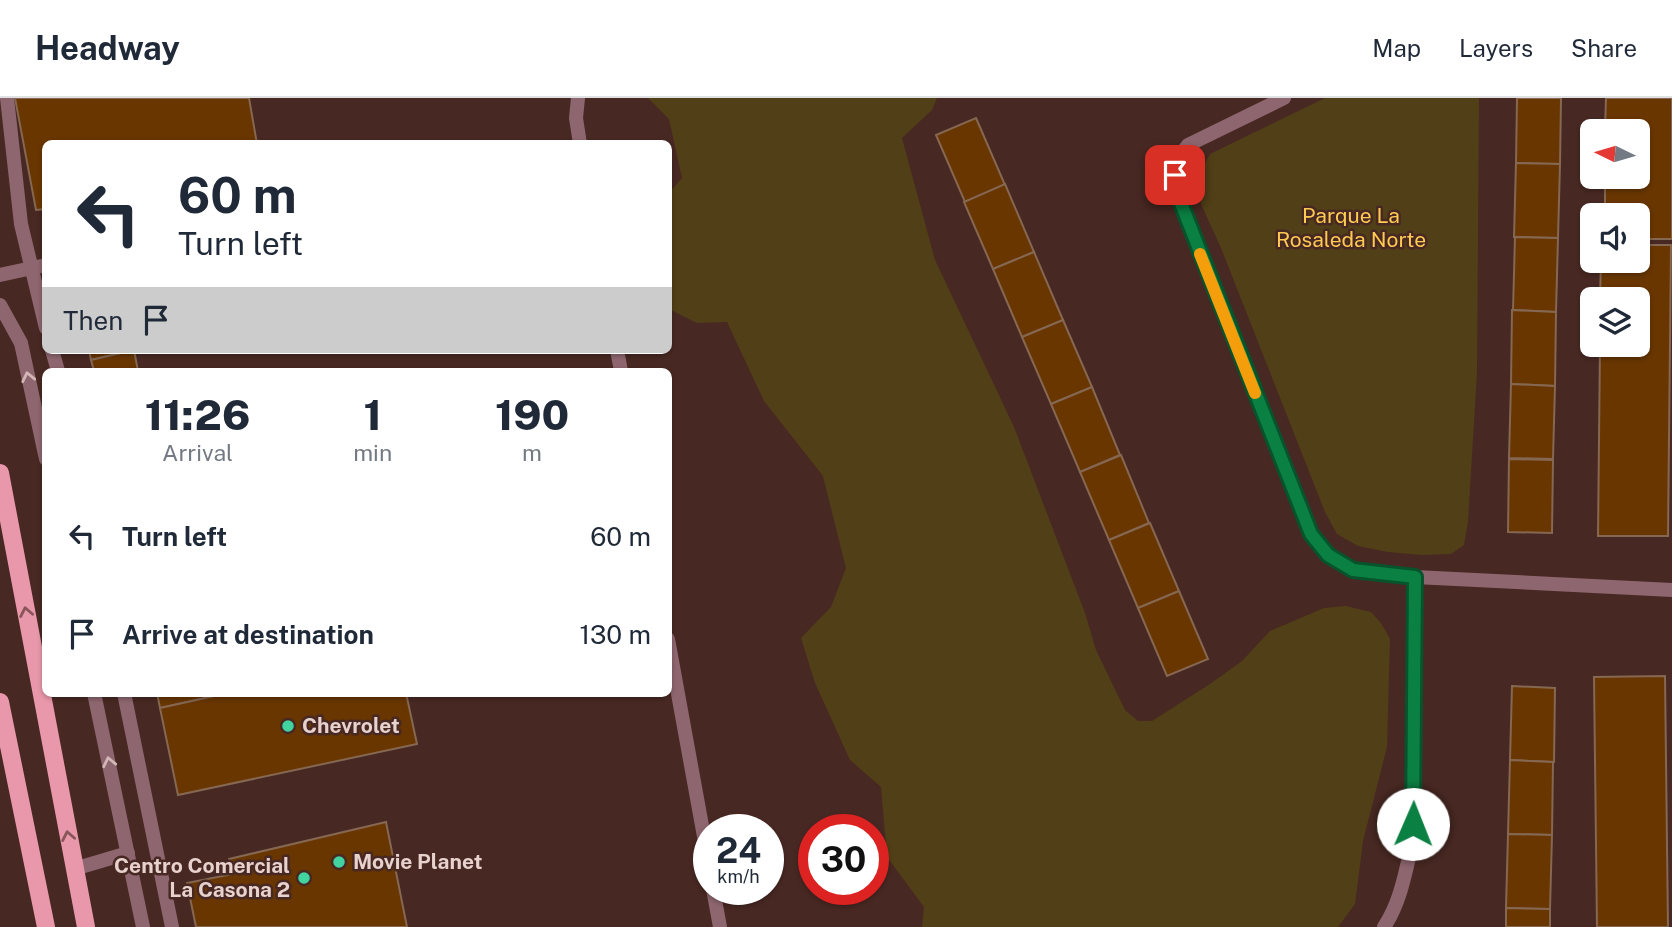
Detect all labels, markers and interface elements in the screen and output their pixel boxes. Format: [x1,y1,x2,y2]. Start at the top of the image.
text: Headway [35,29,180,67]
text: Map [1372,34,1421,62]
text: Layers [1459,34,1533,62]
text: Share [1571,34,1637,62]
north arrow [1580,119,1650,189]
map controls [1580,119,1650,357]
pin [1145,145,1205,205]
icon: arrive [1156,156,1194,194]
text: 60 m [178,166,297,224]
icon: left [63,168,154,259]
park label: Parque La Rosaleda Norte [1276,203,1426,252]
button: sound [1580,203,1650,273]
text: Turn left [178,225,303,262]
button: layers [1580,287,1650,357]
icon: arrive [137,301,175,339]
text: Then [63,305,123,336]
one-way arrow [22,371,37,383]
text: 11:26 [145,390,250,439]
text: 1 [363,390,382,439]
text: 190 [495,390,569,439]
text: Arrival [162,439,233,466]
text: min [353,439,392,466]
text: m [522,439,542,466]
icon: left [63,517,101,555]
text: Turn left [122,521,227,552]
text: 60 m [590,521,651,552]
one-way arrow [19,606,34,618]
icon: arrive [63,615,101,653]
text: Arrive at destination [122,619,374,650]
text: 130 m [579,619,651,650]
place label: Chevrolet [302,713,400,738]
marker: Chevrolet [280,718,296,734]
one-way arrow [102,756,117,768]
position arrow [1376,787,1450,861]
speed limit sign: 30 [798,814,889,905]
one-way arrow [61,830,76,842]
text: 24 [716,830,761,871]
place label: Movie Planet [353,849,482,874]
place label: Centro Comercial La Casona 2 [114,853,290,902]
marker: Movie Planet [331,854,347,870]
text: km/h [717,866,760,887]
marker: Centro Comercial La Casona 2 [296,870,312,886]

